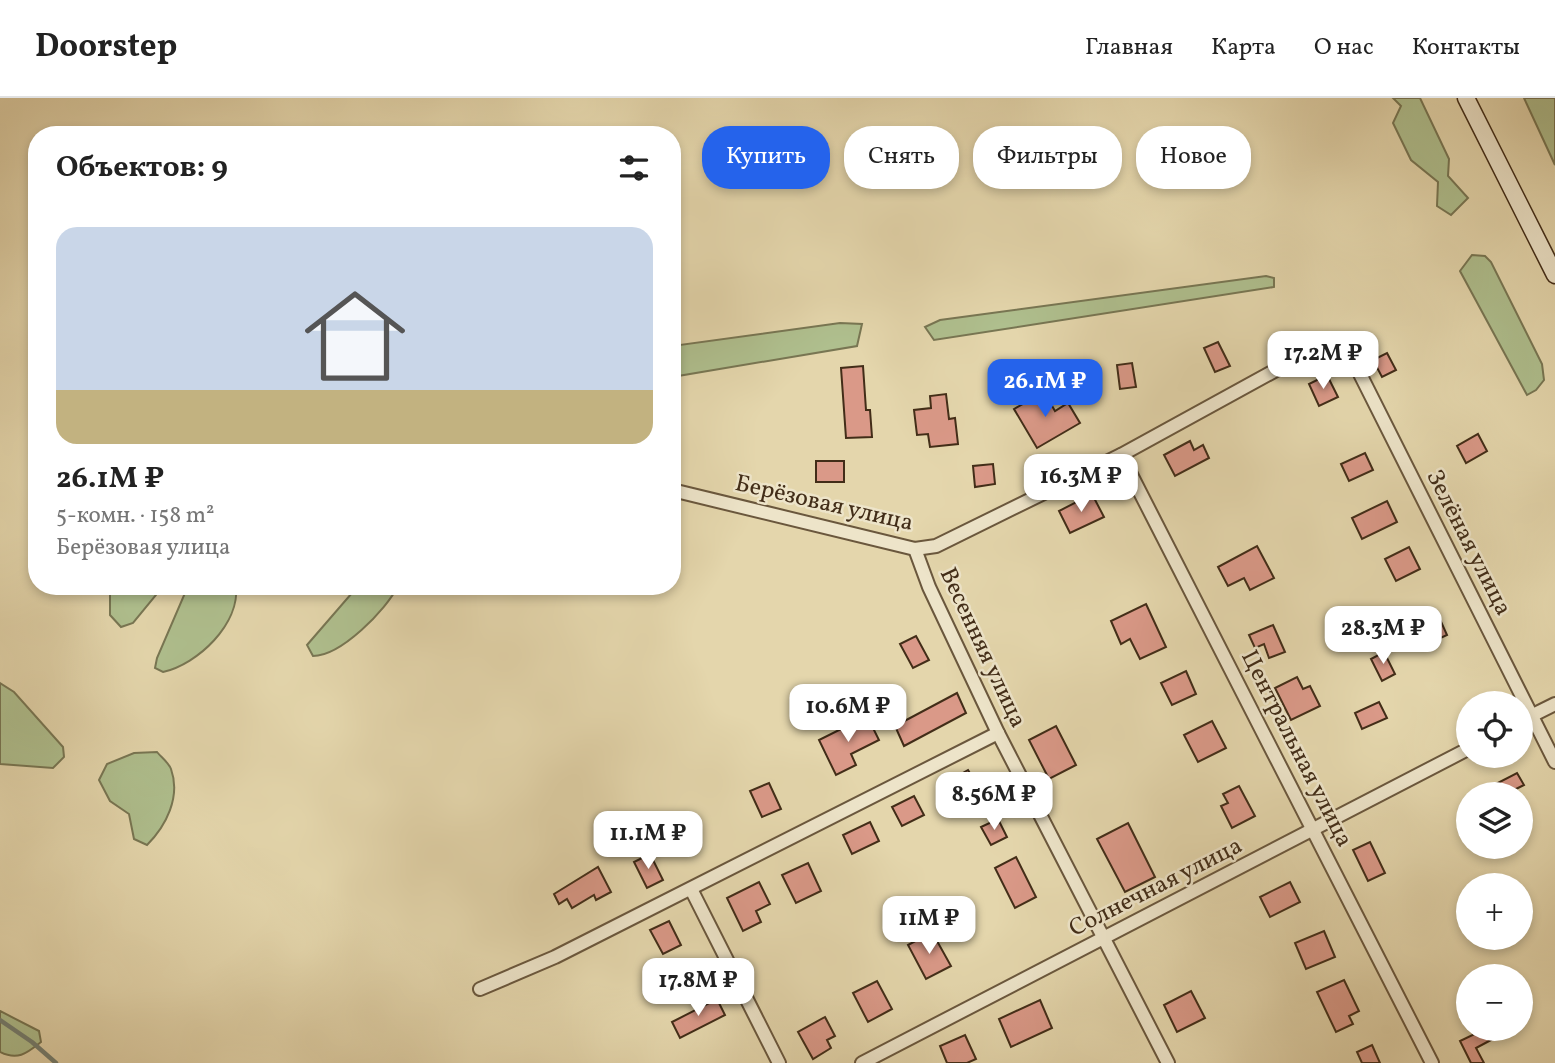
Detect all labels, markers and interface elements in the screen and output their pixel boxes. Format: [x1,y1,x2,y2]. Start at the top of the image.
text: Doorstep [35,25,177,71]
text: Главная [1085,31,1173,65]
text: Карта [1211,31,1276,65]
text: О нас [1314,31,1374,65]
text: Контакты [1412,31,1520,65]
chip: Купить [702,126,830,189]
chip: Снять [844,126,959,189]
chip: Фильтры [973,126,1122,189]
chip: Новое [1136,126,1251,189]
text: Объектов: 9 [56,147,228,189]
icon: filters [615,149,653,187]
icon: home [292,273,418,399]
pin: 17.2M ₽ [1258,331,1388,391]
text: 17.2M ₽ [1283,338,1363,370]
pin: 26.1M ₽ [980,360,1110,419]
text: 26.1M ₽ [1004,366,1086,398]
pin: 16.3M ₽ [1016,454,1146,514]
text: 26.1M ₽ [56,458,164,500]
text: 16.3M ₽ [1040,461,1122,493]
street label: Зелёная улица [1417,464,1519,622]
street label: Берёзовая улица [732,467,916,541]
text: 5-комн. · 158 m² [56,500,215,532]
text: Берёзовая улица [56,532,230,564]
street label: Весенняя улица [930,562,1034,734]
pin: 28.3M ₽ [1318,606,1448,666]
text: 28.3M ₽ [1341,613,1425,645]
street label: Центральная улица [1232,644,1360,854]
pin: 10.6M ₽ [783,684,913,744]
text: 10.6M ₽ [805,691,891,723]
map controls [1456,691,1533,1041]
button: locate [1456,691,1533,768]
pin: 8.56M ₽ [929,772,1059,832]
text: 8.56M ₽ [952,779,1036,811]
button: layers [1456,782,1533,859]
pin: 11.1M ₽ [583,812,713,871]
text: 11.1M ₽ [610,818,686,850]
street label: Солнечная улица [1063,830,1249,946]
button: + [1456,873,1533,950]
pin: 11M ₽ [880,896,978,956]
text: 11M ₽ [898,903,960,935]
pin: 17.8M ₽ [633,958,763,1018]
button: − [1456,964,1533,1041]
text: 17.8M ₽ [658,965,738,997]

